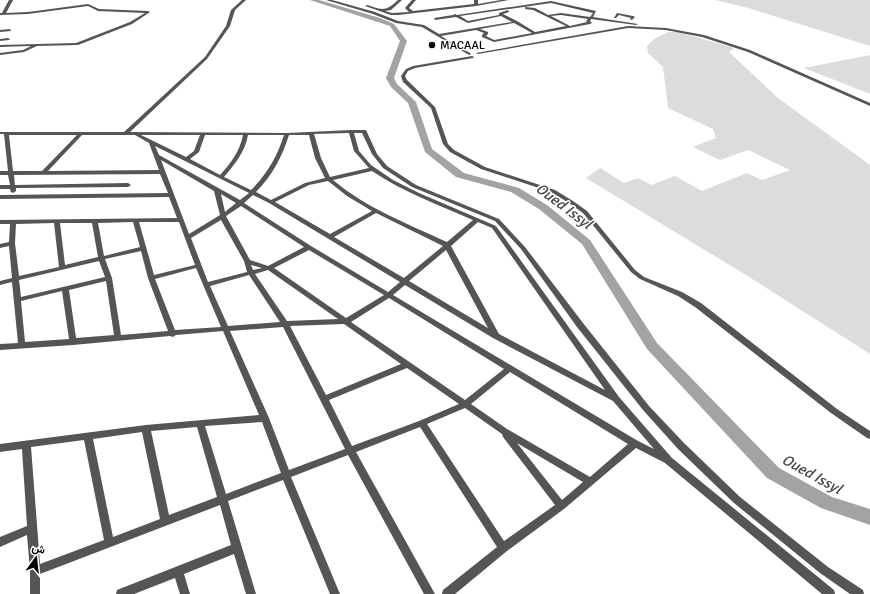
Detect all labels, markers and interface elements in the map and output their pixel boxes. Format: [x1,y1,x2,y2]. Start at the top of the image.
place label: MACAAL [440,38,485,53]
marker: MACAAL [427,40,437,50]
water label: Oued Issyl [532,179,597,234]
water label: Oued Issyl [779,450,847,499]
north arrow [16,538,56,578]
text: ش [30,541,47,557]

